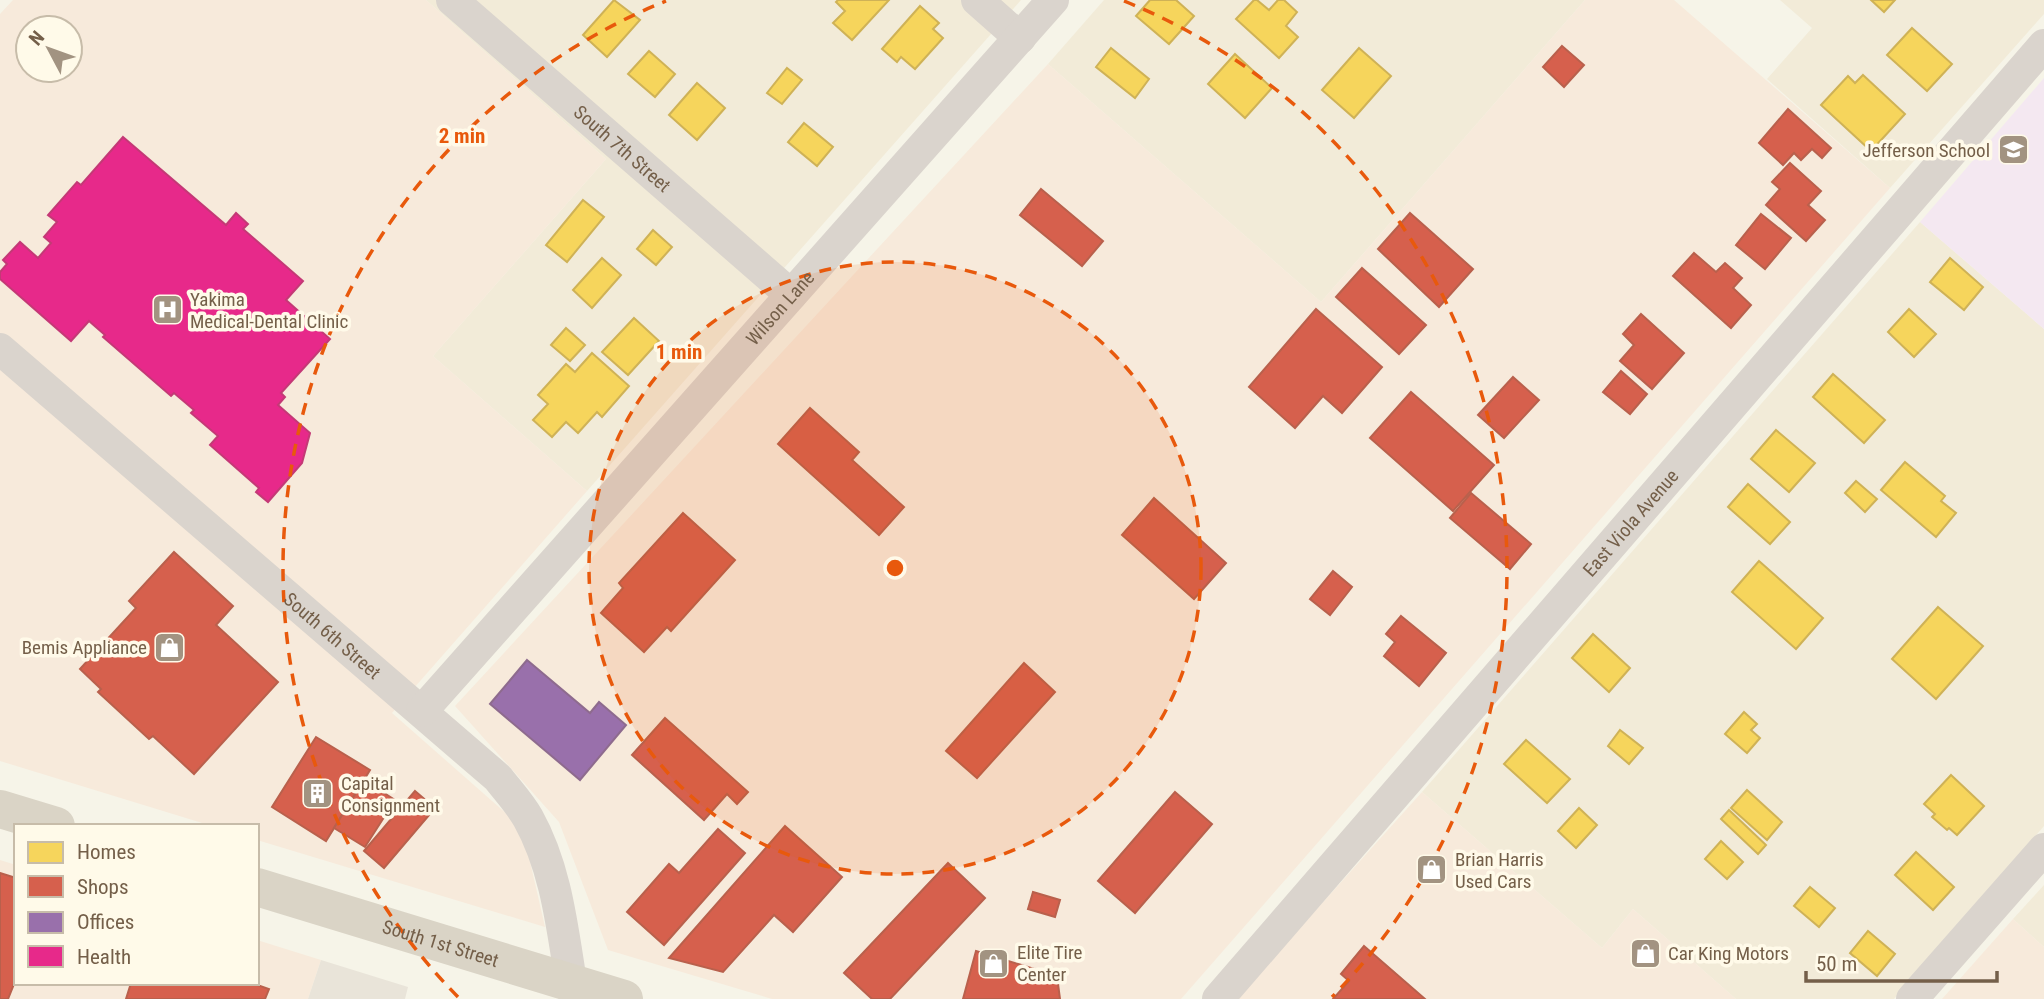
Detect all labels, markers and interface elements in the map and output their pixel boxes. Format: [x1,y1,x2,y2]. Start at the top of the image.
north arrow [14,14,84,84]
text: N [24,26,49,50]
street label: South 7th Street [569,100,676,197]
text: 2 min [439,124,485,148]
school or university icon: Jefferson School [1996,133,2030,167]
place label: Jefferson School [1862,139,1990,162]
street label: Wilson Lane [741,266,819,350]
place label: Yakima Medical-Dental Clinic [190,288,348,333]
hospital icon: Yakima Medical-Dental Clinic [150,293,184,327]
text: 1 min [656,340,702,364]
street label: East Viola Avenue [1578,464,1683,581]
centre of rings [883,556,907,580]
street label: South 6th Street [279,587,386,684]
shop icon: Bemis Appliance [153,630,187,664]
place label: Bemis Appliance [22,636,147,659]
place label: Capital Consignment [341,772,440,817]
building icon: Capital Consignment [301,777,335,811]
legend [14,824,259,985]
text: Homes [77,840,136,864]
place label: Brian Harris Used Cars [1455,848,1544,893]
shop icon: Brian Harris Used Cars [1415,853,1449,887]
text: Shops [77,875,129,899]
text: Offices [77,910,134,934]
street label: South 1st Street [380,914,502,972]
shop icon: Car King Motors [1628,936,1662,970]
scale bar [1806,940,1997,984]
place label: Elite Tire Center [1017,941,1083,986]
place label: Car King Motors [1668,942,1789,965]
text: Health [77,945,131,969]
shop icon: Elite Tire Center [977,946,1011,980]
text: 50 m [1816,952,1857,976]

